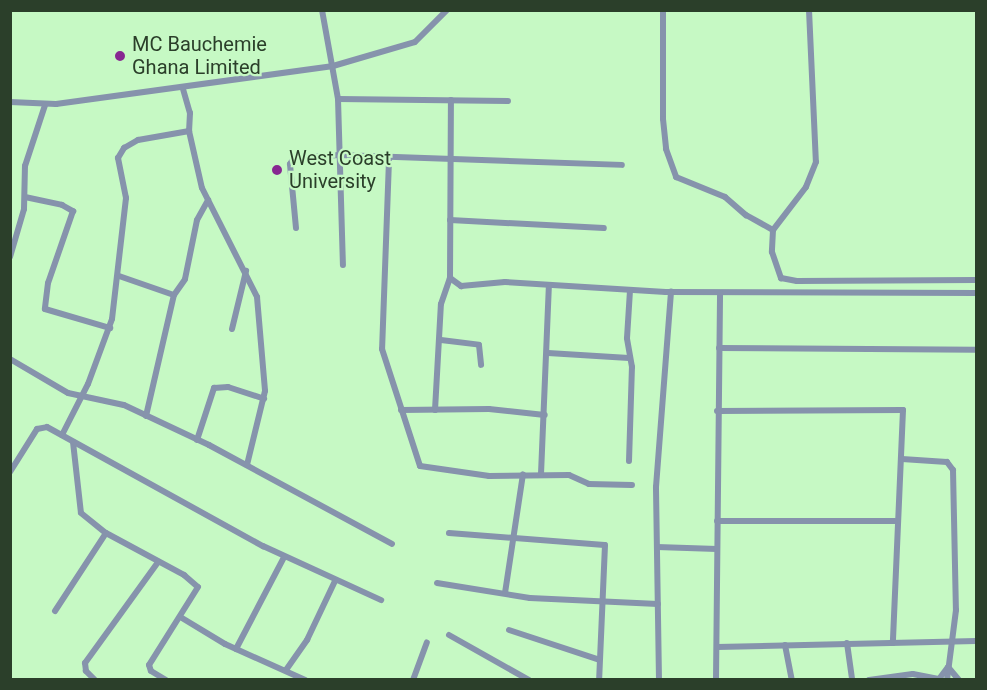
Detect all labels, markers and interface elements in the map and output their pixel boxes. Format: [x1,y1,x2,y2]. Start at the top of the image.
place label: MC Bauchemie Ghana Limited [132,33,267,80]
marker: MC Bauchemie Ghana Limited [113,49,127,63]
place label: West Coast University [289,146,391,193]
marker: West Coast University [270,163,284,177]

